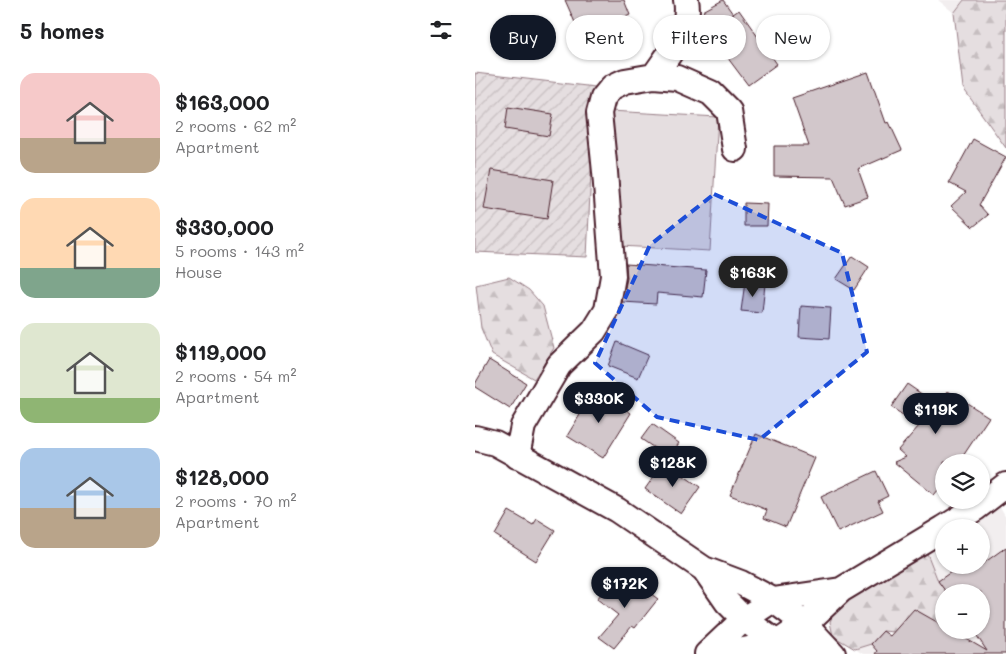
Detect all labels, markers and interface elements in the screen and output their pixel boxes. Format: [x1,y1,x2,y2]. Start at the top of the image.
chip: Buy [490,15,556,60]
chip: Rent [566,15,643,60]
chip: Filters [653,15,746,60]
chip: New [756,15,830,60]
icon: filters [427,16,455,44]
text: 5 homes [20,17,105,44]
text: $163,000 [175,88,270,115]
icon: home [60,93,120,153]
text: 2 rooms · 62 m² [175,115,296,136]
text: Apartment [175,136,260,157]
text: $330,000 [175,213,274,240]
icon: home [60,218,120,278]
text: 5 rooms · 143 m² [175,240,304,261]
pin: $163K [718,256,788,298]
text: House [175,261,222,282]
text: $163K [730,261,776,282]
text: $119,000 [175,338,266,365]
icon: home [60,343,120,403]
text: 2 rooms · 54 m² [175,365,296,386]
pin: $330K [564,382,634,424]
text: Apartment [175,386,260,407]
text: $330K [574,387,624,408]
pin: $119K [901,392,971,435]
text: $119K [914,398,958,419]
pin: $128K [638,446,708,488]
text: $128K [650,451,696,472]
map controls [935,454,990,639]
button: layers [935,454,990,509]
text: $128,000 [175,463,269,490]
icon: home [60,468,120,528]
text: 2 rooms · 70 m² [175,490,296,511]
text: Apartment [175,511,260,532]
button: + [935,519,990,574]
pin: $172K [590,566,660,609]
text: $172K [602,572,648,593]
button: − [935,584,990,639]

